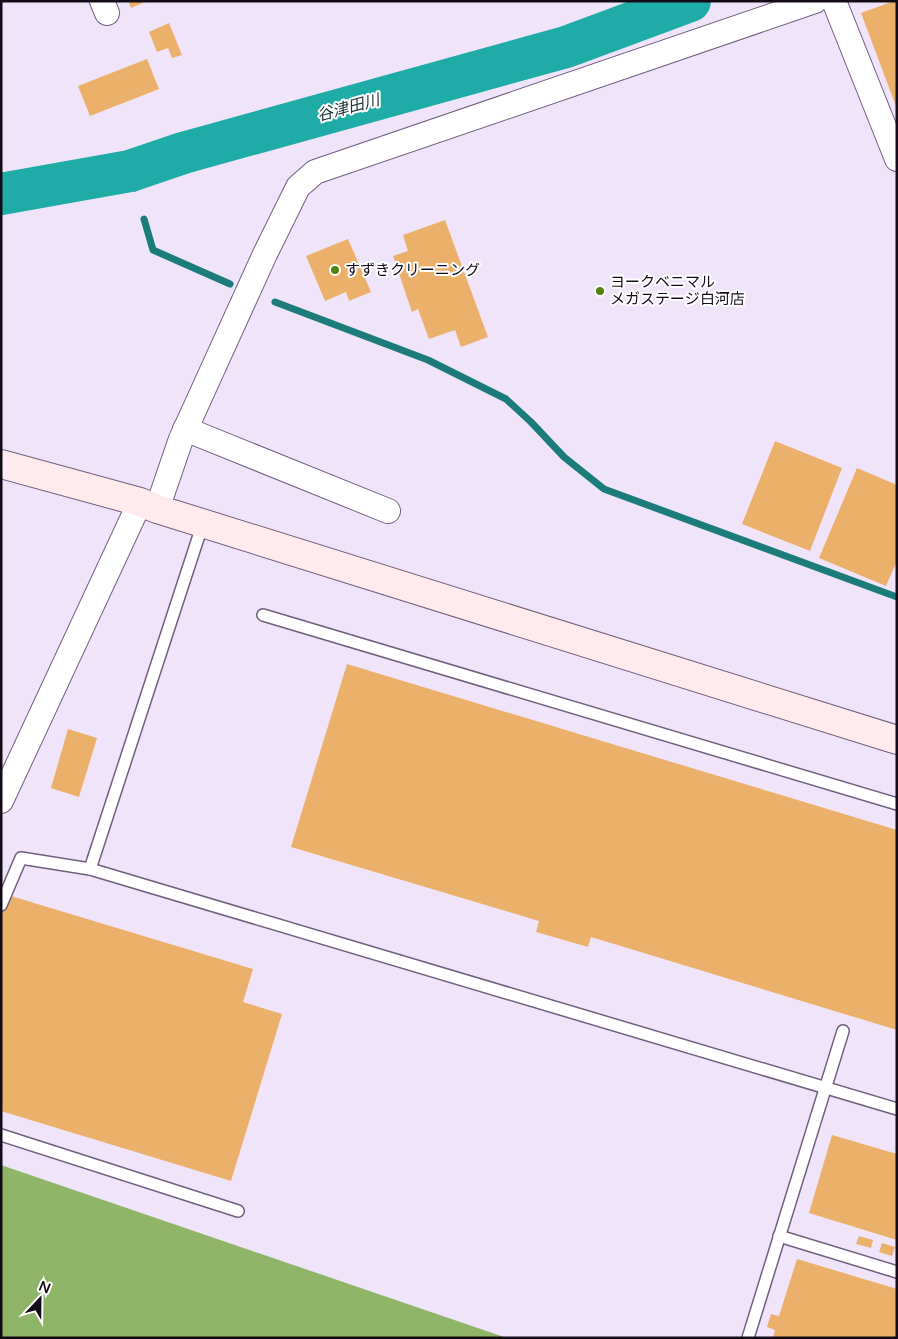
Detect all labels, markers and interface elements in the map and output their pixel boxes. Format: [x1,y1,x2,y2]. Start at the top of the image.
water label: 谷津田川 [315,90,384,126]
place label: すずきクリーニング [345,261,480,279]
marker: すずきクリーニング [329,264,341,276]
place label: ヨークベニマル メガステージ白河店 [610,273,745,308]
marker: ヨークベニマル メガステージ白河店 [594,285,606,297]
north arrow [15,1274,65,1324]
text: N [36,1277,53,1297]

